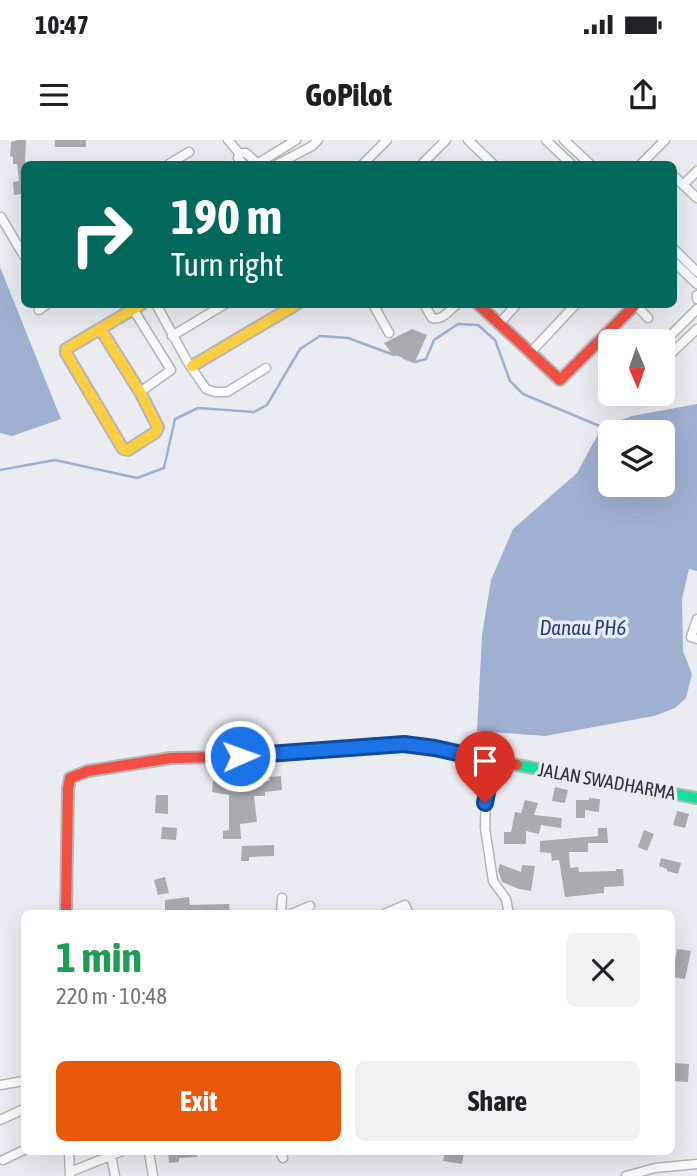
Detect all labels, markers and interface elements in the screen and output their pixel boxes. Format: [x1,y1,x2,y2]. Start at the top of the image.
text: 10:47 [35,10,89,40]
icon: menu [35,76,73,114]
text: GoPilot [305,76,392,113]
icon: share [624,76,662,114]
text: 190 m [171,188,282,244]
icon: right [56,189,147,280]
text: Turn right [171,246,284,283]
north arrow [598,329,676,406]
map controls [598,329,675,497]
button: layers [598,420,675,497]
water label: Danau PH6 [540,615,626,639]
position arrow [203,719,277,793]
pin [455,731,515,803]
icon: arrive [466,742,504,780]
street label: JALAN SWADHARMA [537,758,678,804]
text: 1 min [56,933,142,981]
button: close [566,933,640,1007]
text: 220 m · 10:48 [56,983,167,1009]
button: Exit [56,1061,341,1141]
button: Share [355,1061,640,1141]

